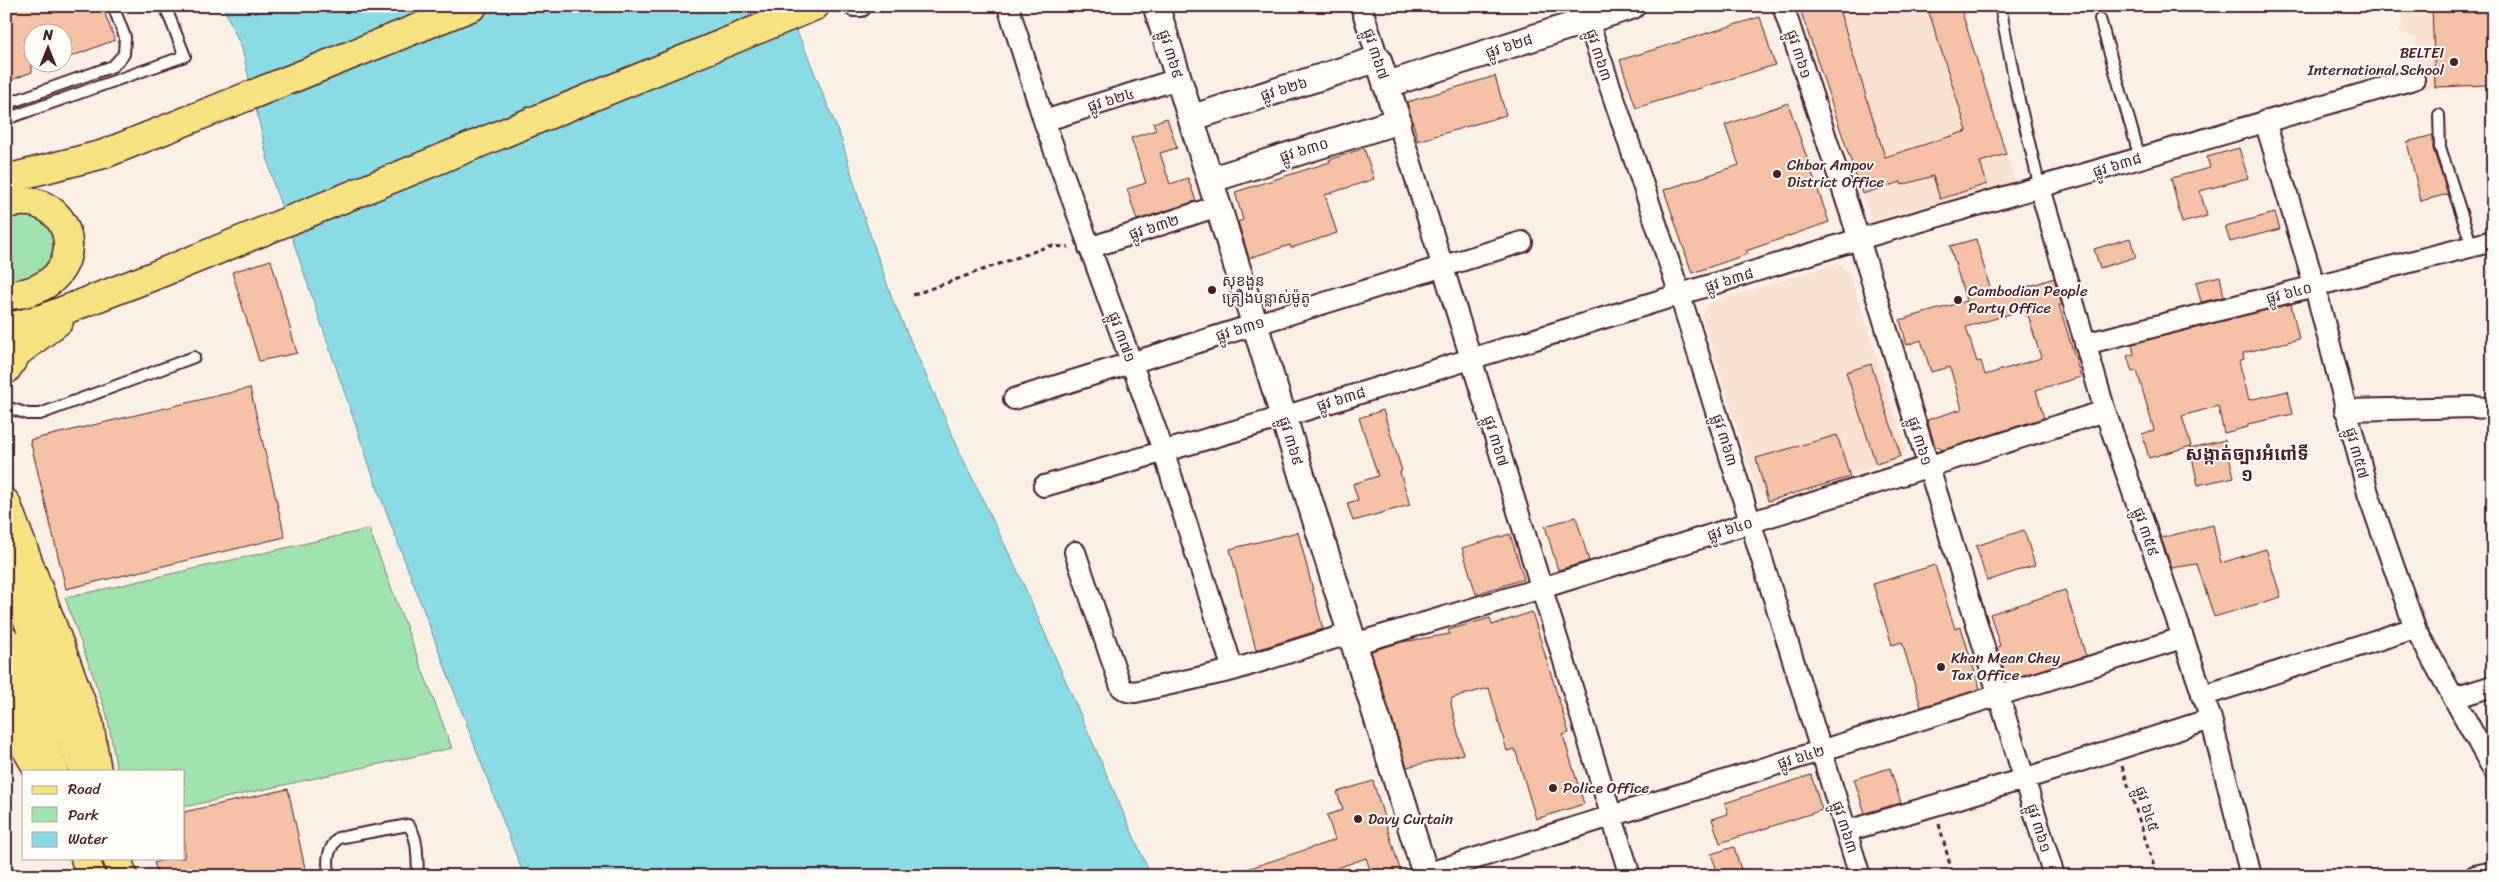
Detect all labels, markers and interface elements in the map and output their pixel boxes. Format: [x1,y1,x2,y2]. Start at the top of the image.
north arrow [22,22,72,72]
text: N [42,23,53,48]
street label: ផ្លូវ ៣៦៧ [1355,25,1396,83]
street label: ផ្លូវ ៣៦៣ [1578,25,1620,85]
street label: ផ្លូវ ៣៦៩ [1151,26,1191,82]
street label: ផ្លូវ ៦២៨ [1482,26,1536,66]
street label: ផ្លូវ ៣៦១ [1778,26,1819,82]
place label: BELTEI International School [2307,40,2445,83]
marker: BELTEI International School [2448,56,2460,68]
street label: ផ្លូវ ៦២៦ [1257,69,1311,109]
street label: ផ្លូវ ៦២៤ [1084,80,1138,120]
street label: ផ្លូវ ៦៣០ [1276,130,1332,170]
street label: ផ្លូវ ៦៣៨ [2089,145,2145,185]
place label: Chbar Ampov District Office [1787,152,1884,195]
marker: Chbar Ampov District Office [1771,168,1783,180]
street label: ផ្លូវ ៦៣២ [1125,207,1183,248]
street label: ផ្លូវ ៦៣៨ [1701,260,1757,300]
place label: សុខងួន គ្រឿងបន្លាស់ម៉ូតូ [1222,268,1310,311]
street label: ផ្លូវ ៦៤០ [2263,275,2315,312]
place label: Cambodian People Party Office [1968,278,2088,321]
marker: សុខងួន គ្រឿងបន្លាស់ម៉ូតូ [1206,284,1218,296]
marker: Cambodian People Party Office [1952,294,1964,306]
street label: ផ្លូវ ៣៧១ [1100,308,1143,366]
street label: ផ្លូវ ៦៣១ [1212,309,1268,349]
street label: ផ្លូវ ៦៣៨ [1313,379,1369,419]
street label: ផ្លូវ ៣៦៣ [1704,411,1745,470]
street label: ផ្លូវ ៣៦៧ [1475,412,1516,470]
street label: ផ្លូវ ៣៦៩ [1271,413,1311,469]
street label: ផ្លូវ ៣៦១ [1900,413,1940,469]
street label: ផ្លូវ ៣៥៧ [2337,424,2376,482]
district label: សង្កាត់ច្បារអំពៅទី ១ [2185,438,2309,491]
street label: ផ្លូវ ៣៥៩ [2125,504,2166,560]
street label: ផ្លូវ ៦៤០ [1704,510,1756,549]
place label: Khan Mean Chey Tax Office [1951,645,2060,688]
marker: Khan Mean Chey Tax Office [1935,661,1947,673]
street label: ផ្លូវ ៦៤២ [1774,737,1828,777]
legend [22,770,185,860]
place label: Police Office [1563,775,1649,801]
text: Road [68,776,101,802]
marker: Police Office [1547,782,1559,794]
street label: ផ្លូវ ៦៤៥ [2127,783,2167,835]
street label: ផ្លូវ ៣៦៣ [1824,797,1866,857]
street label: ផ្លូវ ៣៦១ [2019,800,2059,856]
text: Park [68,802,99,828]
place label: Davy Curtain [1368,806,1453,832]
marker: Davy Curtain [1352,813,1364,825]
text: Water [68,826,108,852]

